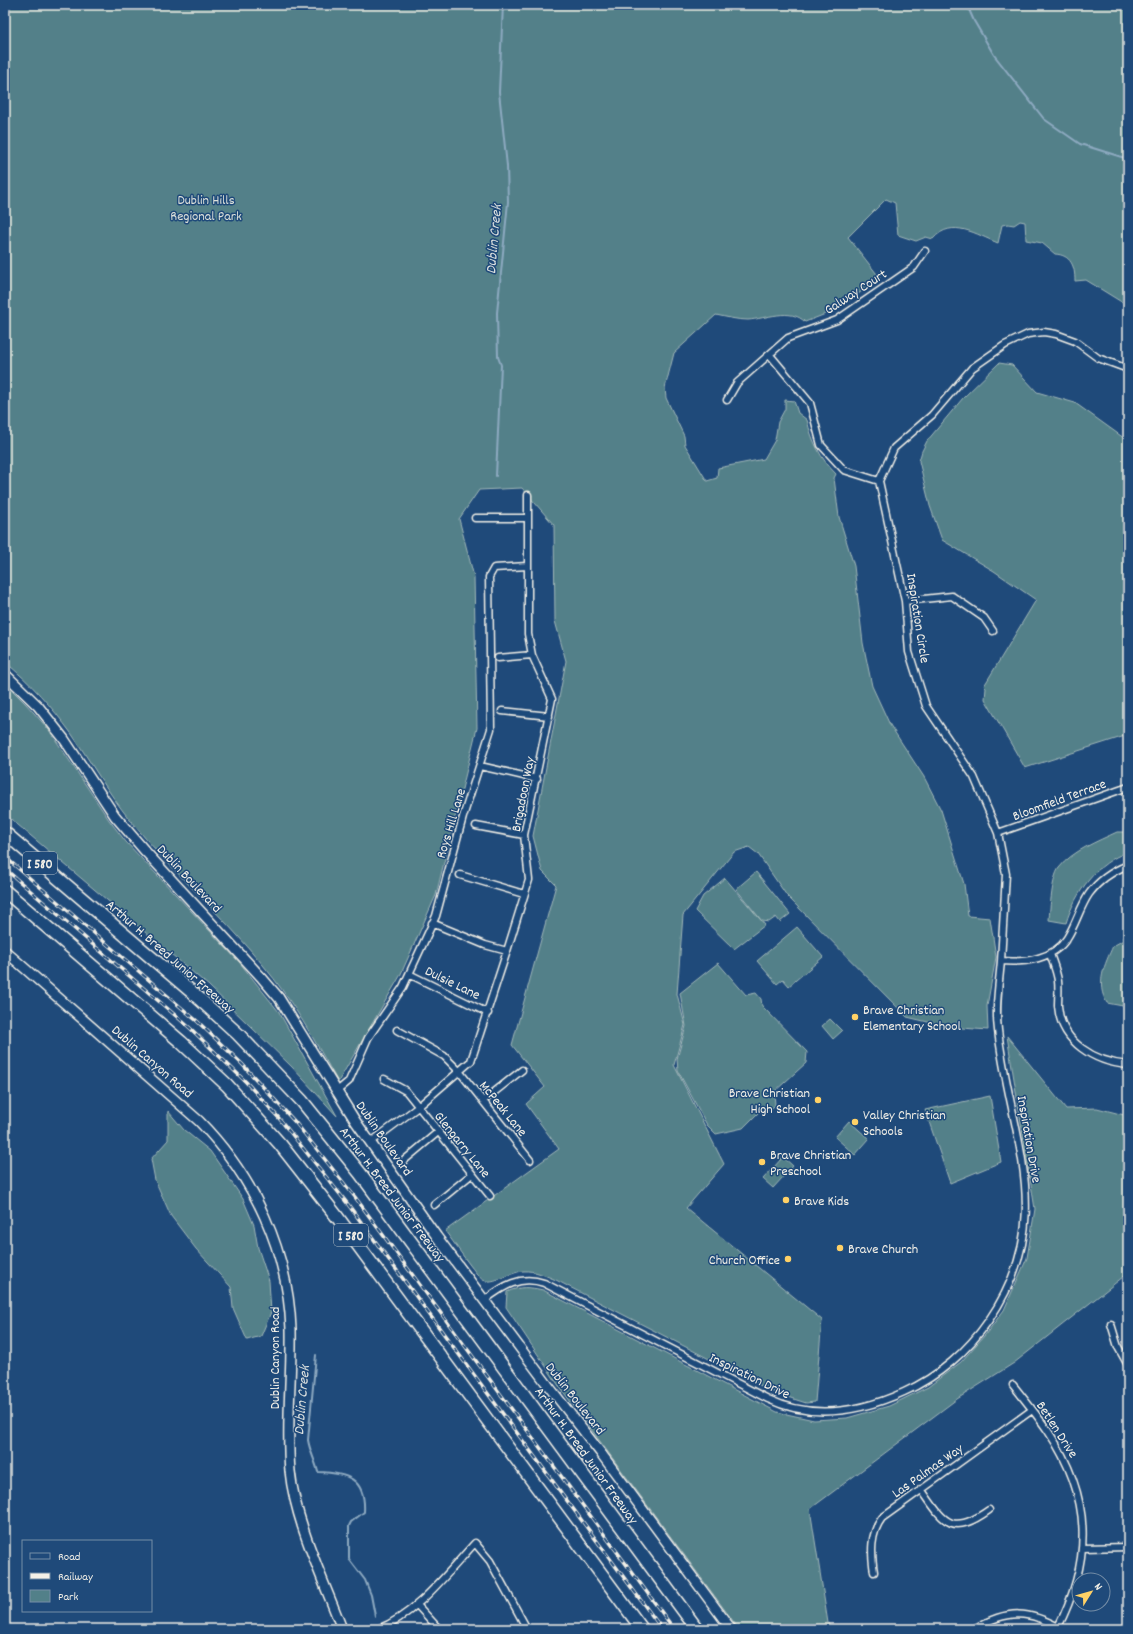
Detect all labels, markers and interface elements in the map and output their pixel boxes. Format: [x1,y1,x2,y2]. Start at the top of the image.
park label: Dublin Hills Regional Park [170,191,242,227]
water label: Dublin Creek [481,202,509,275]
street label: Galway Court [821,265,891,320]
street label: Inspiration Circle [900,572,934,665]
street label: Brigadoon Way [507,755,541,834]
street label: Bloomfield Terrace [1010,775,1109,827]
street label: Roys Hill Lane [432,786,472,861]
street label: Dublin Boulevard [151,841,226,918]
road number: I 580 [23,852,57,874]
street label: Arthur H. Breed Junior Freeway [101,896,239,1019]
street label: Dulsie Lane [421,962,483,1006]
place label: Brave Christian Elementary School [863,1001,962,1037]
marker: Brave Christian Elementary School [850,1012,860,1022]
street label: Dublin Canyon Road [106,1021,197,1104]
street label: McPeak Lane [474,1077,531,1142]
place label: Brave Christian High School [729,1084,811,1120]
street label: Inspiration Drive [1011,1094,1046,1184]
marker: Brave Christian High School [813,1095,823,1105]
street label: Dublin Boulevard [350,1098,417,1181]
place label: Valley Christian Schools [863,1106,946,1142]
street label: Glengarry Lane [429,1108,494,1183]
marker: Valley Christian Schools [850,1117,860,1127]
street label: Arthur H. Breed Junior Freeway [334,1123,449,1267]
place label: Brave Christian Preschool [770,1146,851,1182]
marker: Brave Christian Preschool [757,1157,767,1167]
place label: Brave Kids [794,1192,849,1212]
marker: Brave Kids [781,1195,791,1205]
road number: I 580 [334,1224,368,1246]
place label: Brave Church [848,1240,918,1260]
marker: Brave Church [835,1243,845,1253]
place label: Church Office [709,1251,780,1271]
marker: Church Office [783,1254,793,1264]
street label: Dublin Canyon Road [266,1307,286,1409]
street label: Inspiration Drive [705,1349,793,1405]
street label: Dublin Boulevard [540,1359,609,1440]
water label: Dublin Creek [289,1363,317,1436]
street label: Arthur H. Breed Junior Freeway [529,1383,642,1529]
street label: Betlen Drive [1030,1398,1082,1462]
street label: Las Palmas Way [888,1439,968,1504]
legend [22,1540,152,1612]
text: Road [58,1549,80,1566]
text: Railway [58,1569,94,1586]
north arrow [1071,1572,1111,1612]
text: N [1089,1580,1106,1595]
text: Park [58,1589,79,1606]

